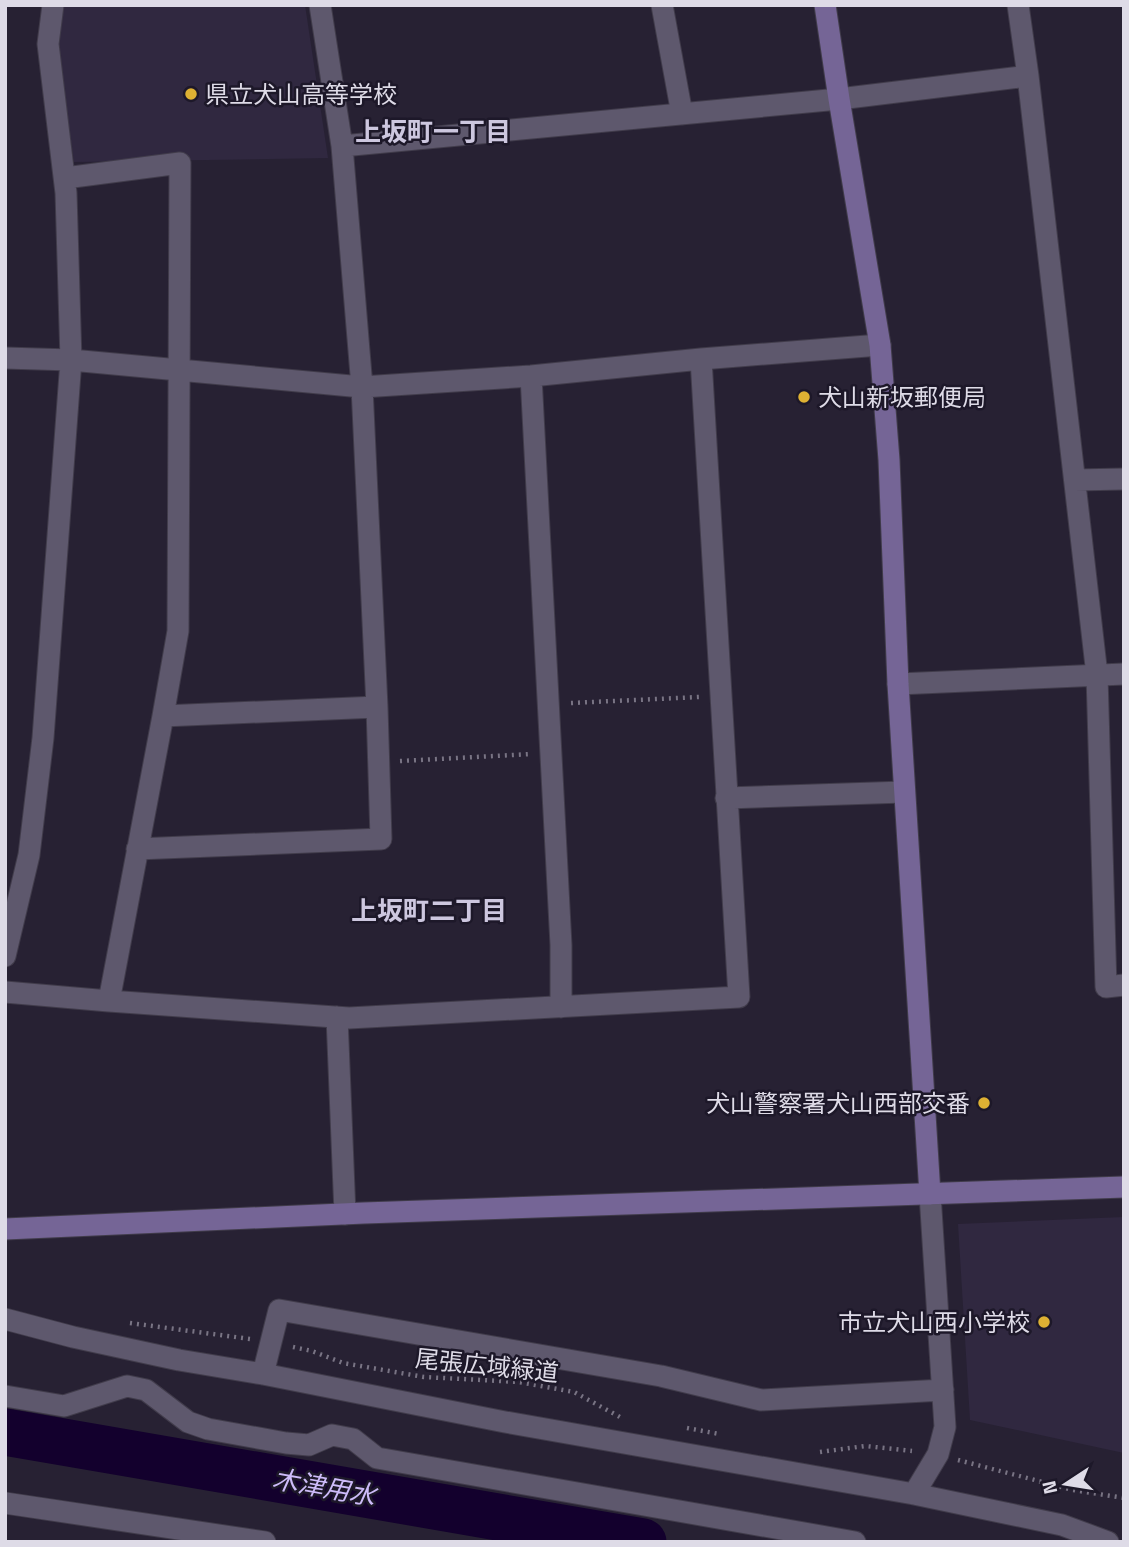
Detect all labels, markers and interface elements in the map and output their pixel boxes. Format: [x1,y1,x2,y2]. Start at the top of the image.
place label: 県立犬山高等学校 [205,76,397,112]
marker: 県立犬山高等学校 [183,86,199,102]
district label: 上坂町一丁目 [355,112,511,151]
place label: 犬山新坂郵便局 [818,379,986,415]
marker: 犬山新坂郵便局 [796,389,812,405]
district label: 上坂町二丁目 [351,891,507,930]
place label: 犬山警察署犬山西部交番 [706,1085,970,1121]
marker: 犬山警察署犬山西部交番 [976,1095,992,1111]
place label: 市立犬山西小学校 [838,1304,1030,1340]
marker: 市立犬山西小学校 [1036,1314,1052,1330]
street label: 尾張広域緑道 [414,1340,560,1390]
north arrow [1031,1449,1101,1519]
water label: 木津用水 [269,1459,382,1516]
text: N [1033,1478,1064,1497]

